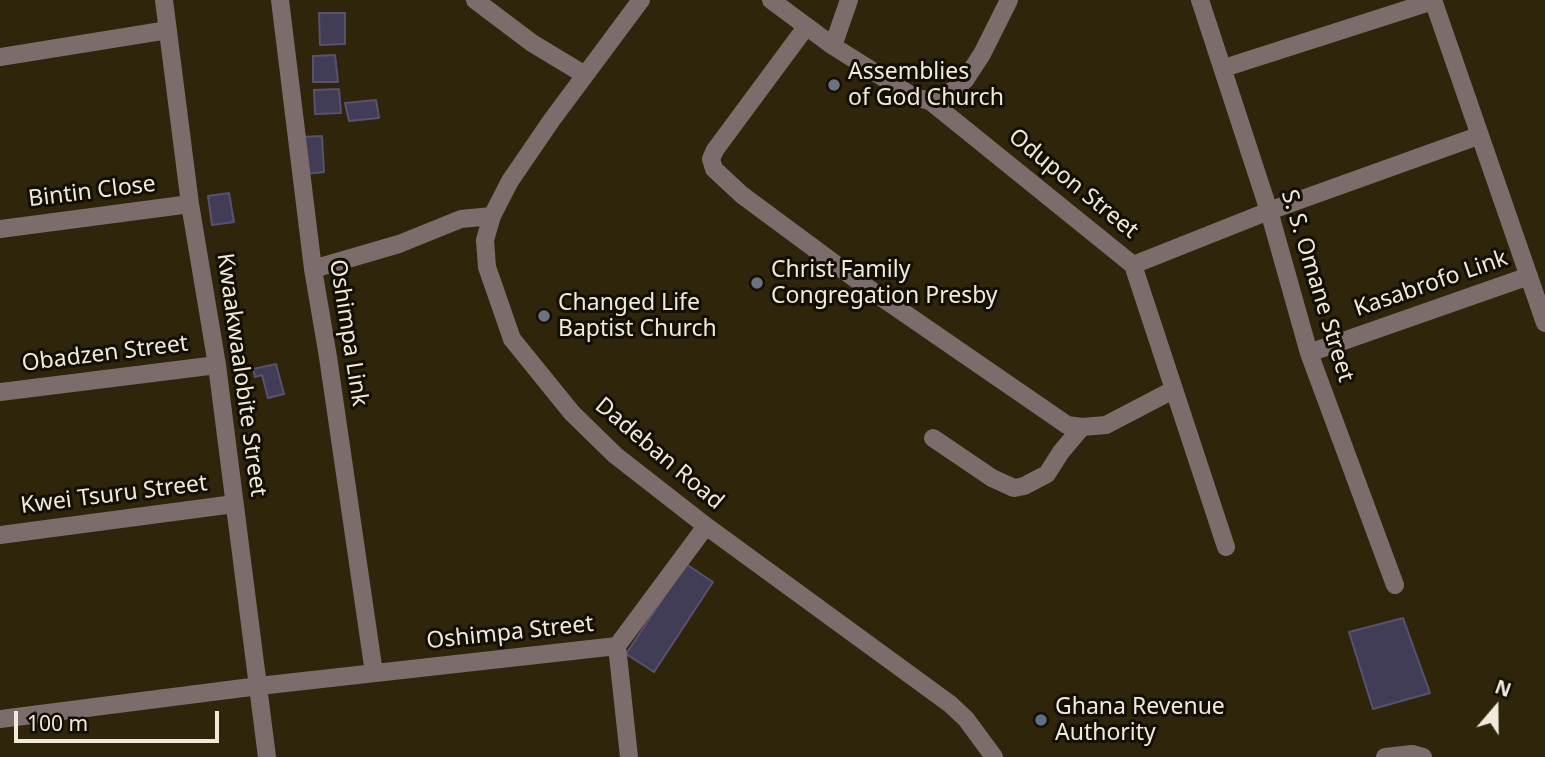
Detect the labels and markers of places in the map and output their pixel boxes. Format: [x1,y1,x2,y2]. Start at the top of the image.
place label: Assemblies of God Church [848,58,1004,112]
marker: Assemblies of God Church [826,77,842,93]
place label: Christ Family Congregation Presby [771,256,998,310]
marker: Christ Family Congregation Presby [749,275,765,291]
place label: Changed Life Baptist Church [558,289,717,343]
marker: Changed Life Baptist Church [536,308,552,324]
place label: Ghana Revenue Authority [1055,693,1225,747]
marker: Ghana Revenue Authority [1033,712,1049,728]

